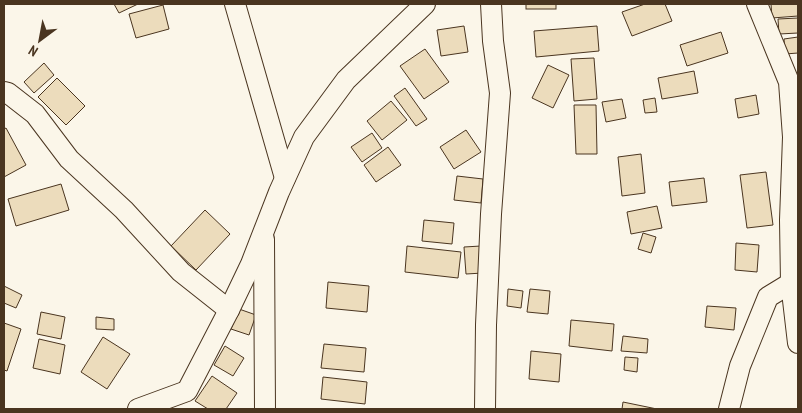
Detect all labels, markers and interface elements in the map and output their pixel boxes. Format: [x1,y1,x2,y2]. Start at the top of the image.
north arrow [15,15,65,65]
text: N [25,41,41,61]

